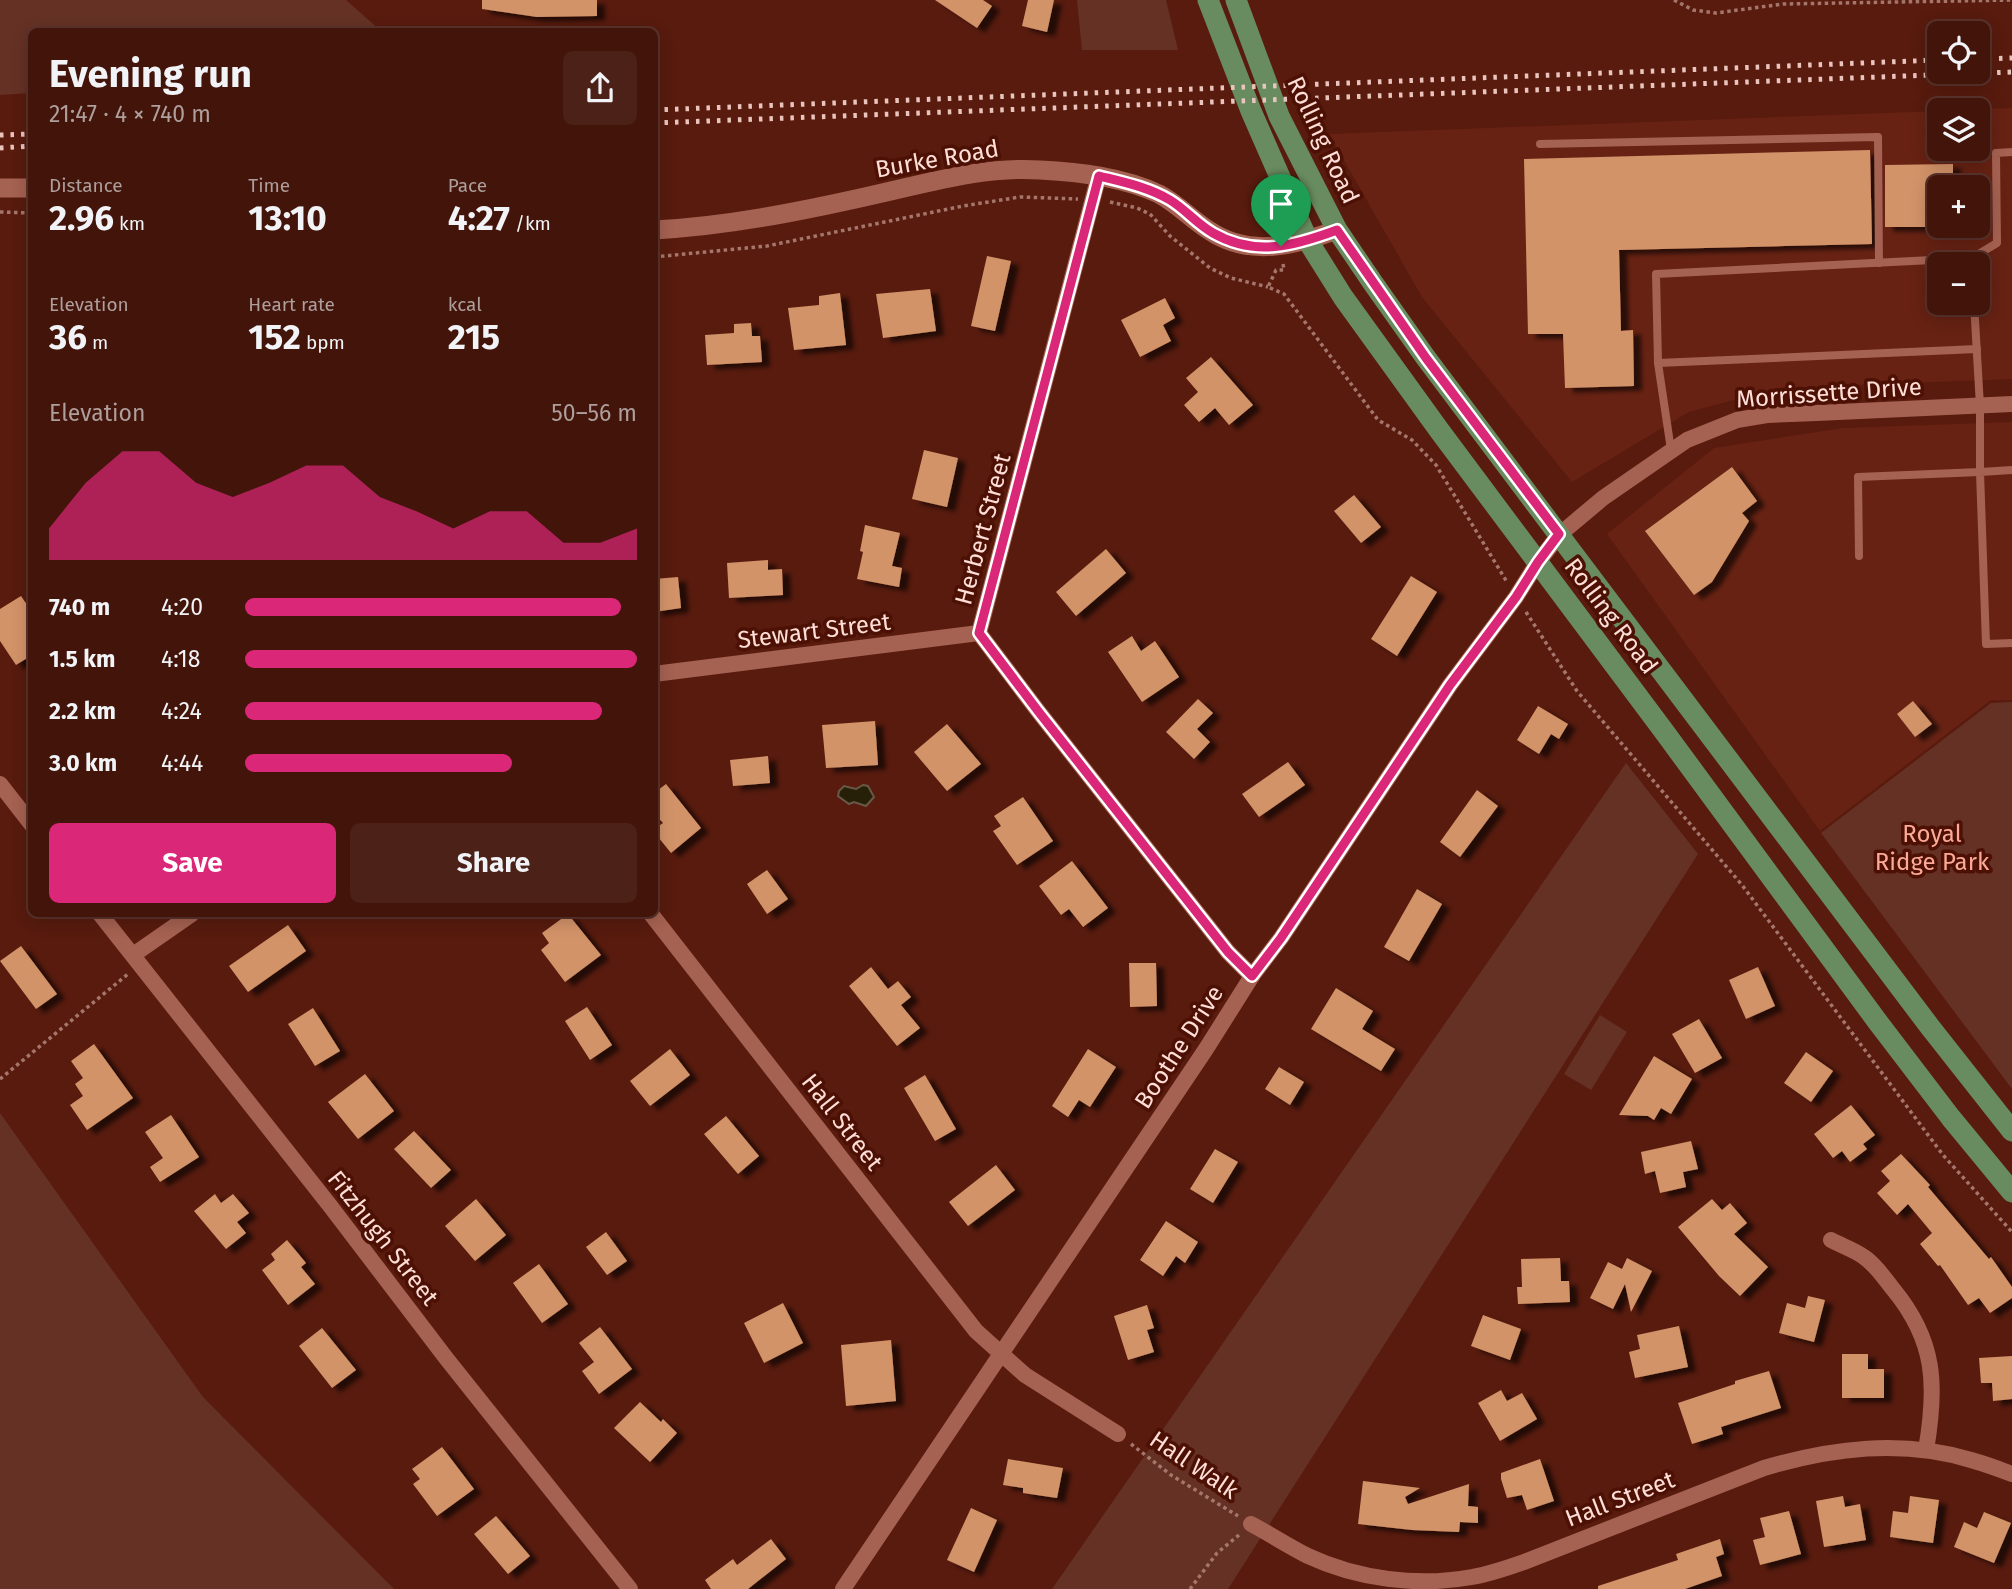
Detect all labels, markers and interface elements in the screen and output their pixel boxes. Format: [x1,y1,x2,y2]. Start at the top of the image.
map controls [1927,21,1990,315]
button: locate [1927,21,1990,84]
text: Evening run [49,51,252,97]
button: share [563,51,637,125]
street label: Rolling Road [1281,72,1365,208]
button: layers [1927,98,1990,161]
text: 21:47 · 4 × 740 m [49,100,211,128]
street label: Burke Road [873,134,1001,184]
text: Distance [49,174,123,197]
text: Time [248,174,290,197]
text: Pace [448,174,487,197]
pin [1251,174,1311,246]
button: + [1927,175,1990,238]
icon: arrive [1262,185,1300,223]
text: 2.96 [49,197,114,239]
text: 13:10 [248,197,327,239]
text: 4:27 [448,197,510,239]
text: km [114,212,145,235]
text: /km [510,212,551,235]
button: − [1927,252,1990,315]
text: Elevation [49,293,129,316]
text: Heart rate [248,293,335,316]
text: kcal [448,293,482,316]
text: 36 [49,316,87,358]
text: 152 [248,316,301,358]
text: 215 [448,316,500,358]
text: m [87,331,108,354]
text: bpm [301,331,345,354]
street label: Morrissette Drive [1735,373,1923,413]
text: Elevation [49,399,145,427]
text: 50–56 m [551,399,637,427]
street label: Herbert Street [949,450,1017,608]
street label: Rolling Road [1559,553,1663,679]
text: 740 m [49,593,110,621]
text: 4:20 [161,593,203,621]
street label: Stewart Street [736,608,892,654]
text: 1.5 km [49,645,115,673]
text: 4:18 [161,645,200,673]
text: 2.2 km [49,697,116,725]
text: 4:24 [161,697,202,725]
text: 3.0 km [49,749,117,777]
text: 4:44 [161,749,203,777]
park label: Royal Ridge Park [1875,820,1990,876]
button: Save [49,823,336,903]
button: Share [350,823,637,903]
street label: Boothe Drive [1129,980,1229,1114]
street label: Hall Street [796,1068,889,1176]
street label: Fitzhugh Street [322,1165,444,1311]
street label: Hall Walk [1144,1425,1244,1505]
street label: Hall Street [1561,1465,1679,1533]

